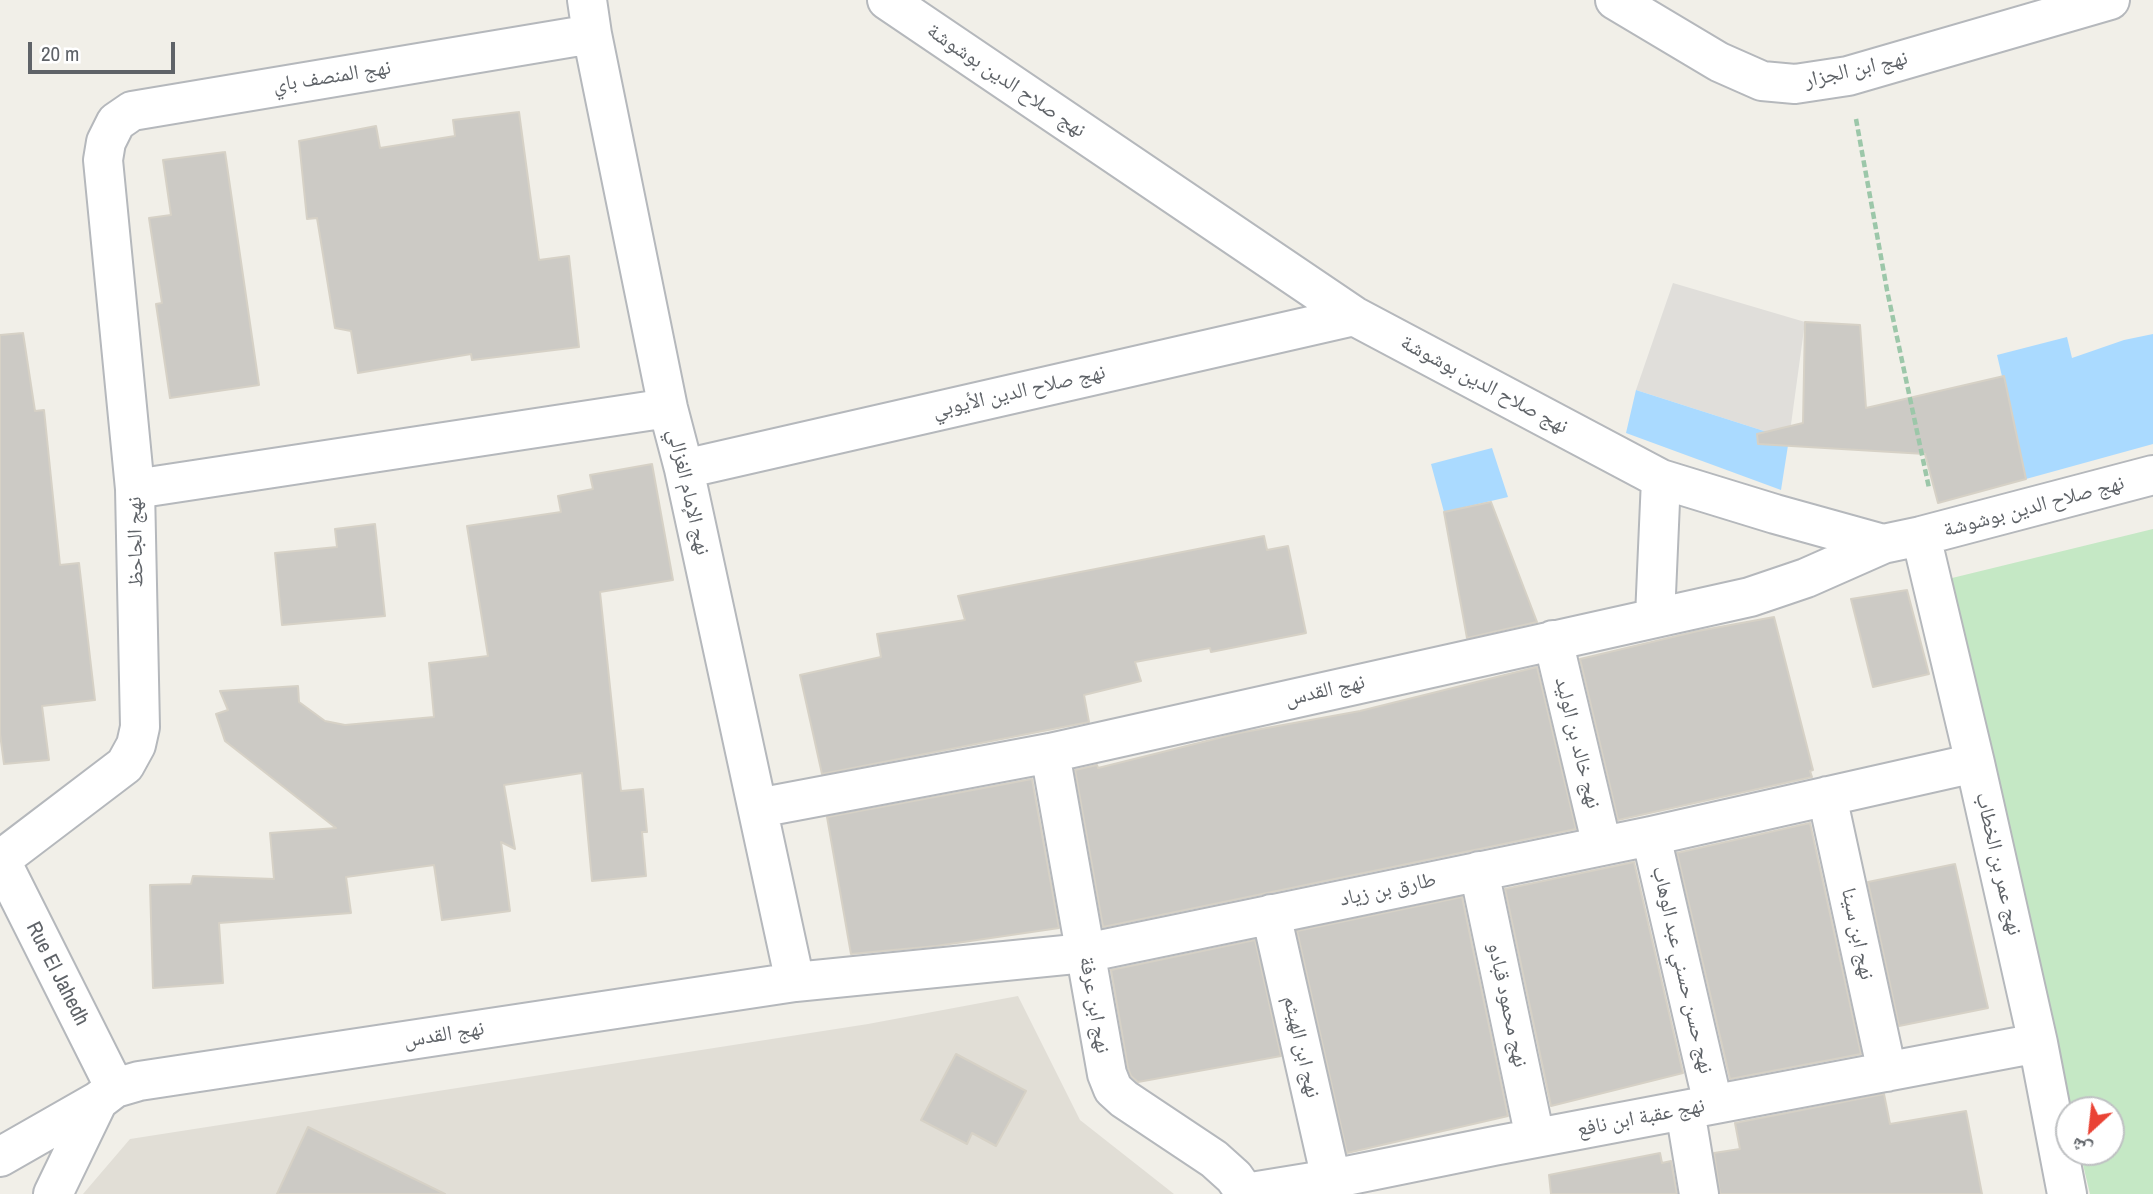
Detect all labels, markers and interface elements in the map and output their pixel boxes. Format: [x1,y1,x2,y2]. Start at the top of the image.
street label: نهج صلاح الدين بوشوشة [922,18,1090,144]
scale bar [32,28,178,72]
text: 20 m [41,39,79,68]
street label: نهج ابن الجزار [1802,46,1910,94]
street label: نهج المنصف باي [271,55,393,99]
street label: نهج صلاح الدين بوشوشة [1396,330,1572,440]
street label: نهج صلاح الدين الأيوبي [930,360,1108,424]
street label: نهج الإمام الغزالي [661,426,715,558]
street label: نهج صلاح الدين بوشوشة [1941,471,2127,543]
street label: نهج الجاحظ [123,496,149,588]
street label: نهج القدس [1283,670,1367,712]
street label: نهج خالد بن الوليد [1549,675,1605,811]
street label: نهج عمر بن الخطاب [1969,790,2027,938]
street label: نهج حسن حسني عبد الوهاب [1646,864,1718,1076]
street label: طارق بن زياد [1338,868,1438,912]
street label: نهج ابن سينا [1835,886,1879,982]
street label: Rue El Jahedh [20,918,94,1030]
street label: نهج محمود قبادو [1481,940,1533,1070]
street label: نهج ابن عرفة [1073,955,1115,1055]
street label: نهج ابن الهيثم [1277,993,1325,1101]
street label: نهج القدس [402,1016,486,1054]
street label: نهج عقبة ابن نافع [1575,1093,1707,1143]
north arrow [2055,1096,2125,1166]
text: ش [2066,1132,2096,1164]

